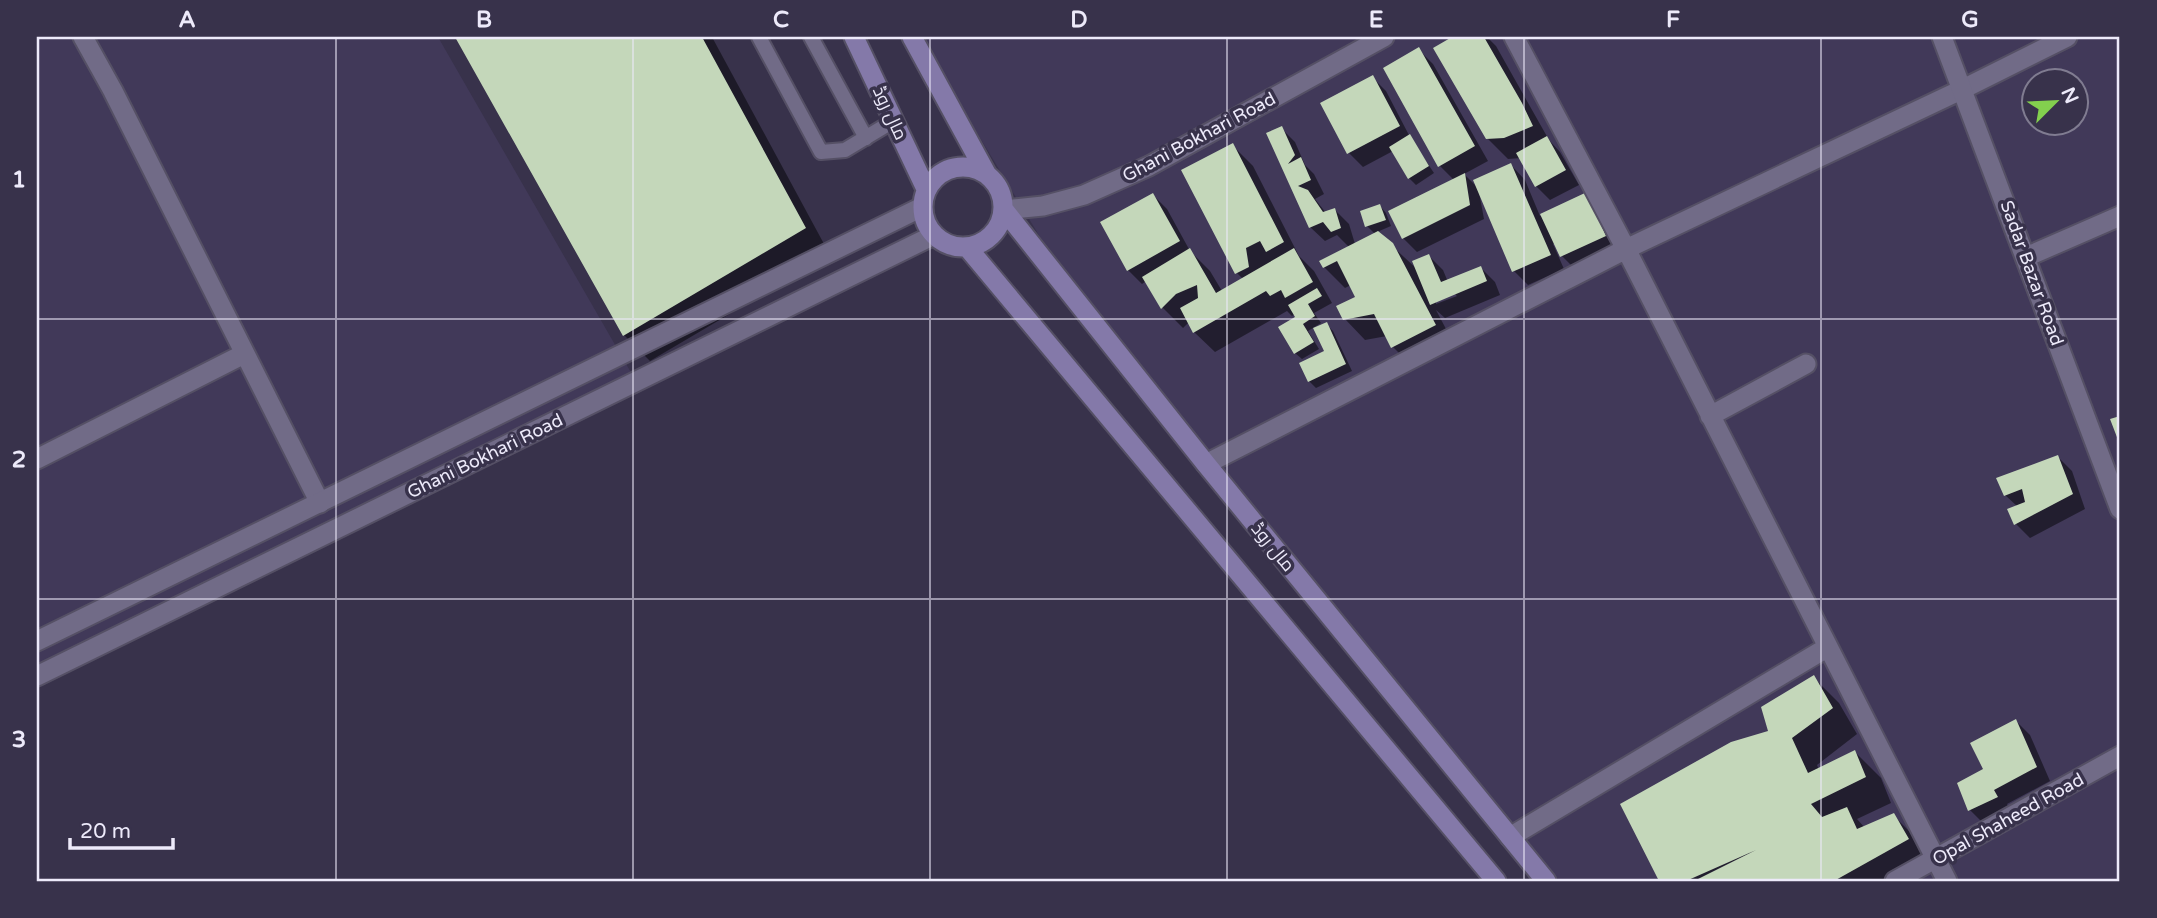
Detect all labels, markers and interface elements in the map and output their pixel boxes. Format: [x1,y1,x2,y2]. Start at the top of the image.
text: A [178,6,196,34]
text: B [476,6,492,34]
text: C [773,6,789,34]
text: D [1070,6,1088,34]
text: E [1369,6,1383,34]
text: F [1666,6,1680,34]
text: G [1961,6,1979,34]
north arrow [2021,66,2090,136]
street label: مال روڈ [868,83,912,143]
text: N [2056,84,2083,107]
street label: Ghani Bokhari Road [1119,87,1279,187]
text: 1 [12,166,26,194]
street label: Sadar Bazar Road [1996,197,2068,349]
street label: Ghani Bokhari Road [404,409,566,503]
text: 2 [12,446,26,474]
street label: مال روڈ [1247,518,1299,576]
text: 3 [12,726,26,754]
street label: Opal Shaheed Road [1928,768,2088,870]
scale bar [70,806,173,850]
text: 20 m [80,819,131,844]

